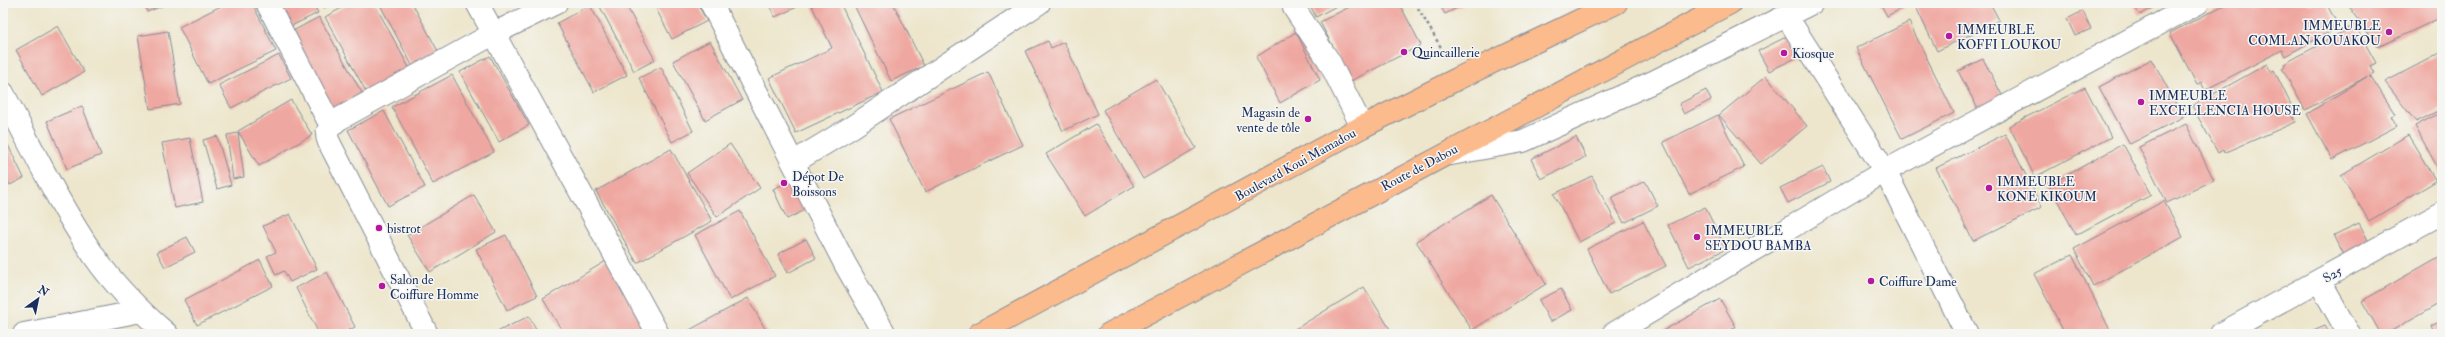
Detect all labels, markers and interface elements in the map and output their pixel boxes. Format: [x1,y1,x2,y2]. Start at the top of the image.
place label: IMMEUBLE COMLAN KOUAKOU [2248,18,2381,49]
place label: IMMEUBLE KOFFI LOUKOU [1957,22,2061,53]
marker: IMMEUBLE COMLAN KOUAKOU [2384,27,2394,37]
marker: IMMEUBLE KOFFI LOUKOU [1944,31,1954,41]
place label: Quincaillerie [1412,45,1480,61]
place label: Kiosque [1792,46,1835,62]
marker: Quincaillerie [1399,47,1409,57]
marker: Kiosque [1779,48,1789,58]
place label: IMMEUBLE EXCELLENCIA HOUSE [2149,88,2301,119]
marker: IMMEUBLE EXCELLENCIA HOUSE [2136,97,2146,107]
place label: Magasin de vente de tôle [1235,105,1301,136]
marker: Magasin de vente de tôle [1303,114,1313,124]
street label: Boulevard Koui Mamadou [1232,125,1359,205]
street label: Route de Dabou [1378,141,1461,195]
place label: Dépot De Boissons [792,169,844,200]
place label: IMMEUBLE KONE KIKOUM [1997,174,2097,205]
marker: Dépot De Boissons [779,178,789,188]
marker: IMMEUBLE KONE KIKOUM [1984,183,1994,193]
place label: bistrot [387,221,421,237]
marker: bistrot [374,223,384,233]
place label: IMMEUBLE SEYDOU BAMBA [1705,223,1812,254]
marker: IMMEUBLE SEYDOU BAMBA [1692,232,1702,242]
street label: S25 [2320,263,2345,287]
place label: Salon de Coiffure Homme [390,272,479,303]
place label: Coiffure Dame [1879,274,1957,290]
marker: Coiffure Dame [1866,276,1876,286]
north arrow [18,279,58,319]
marker: Salon de Coiffure Homme [377,281,387,291]
text: N [35,282,52,300]

